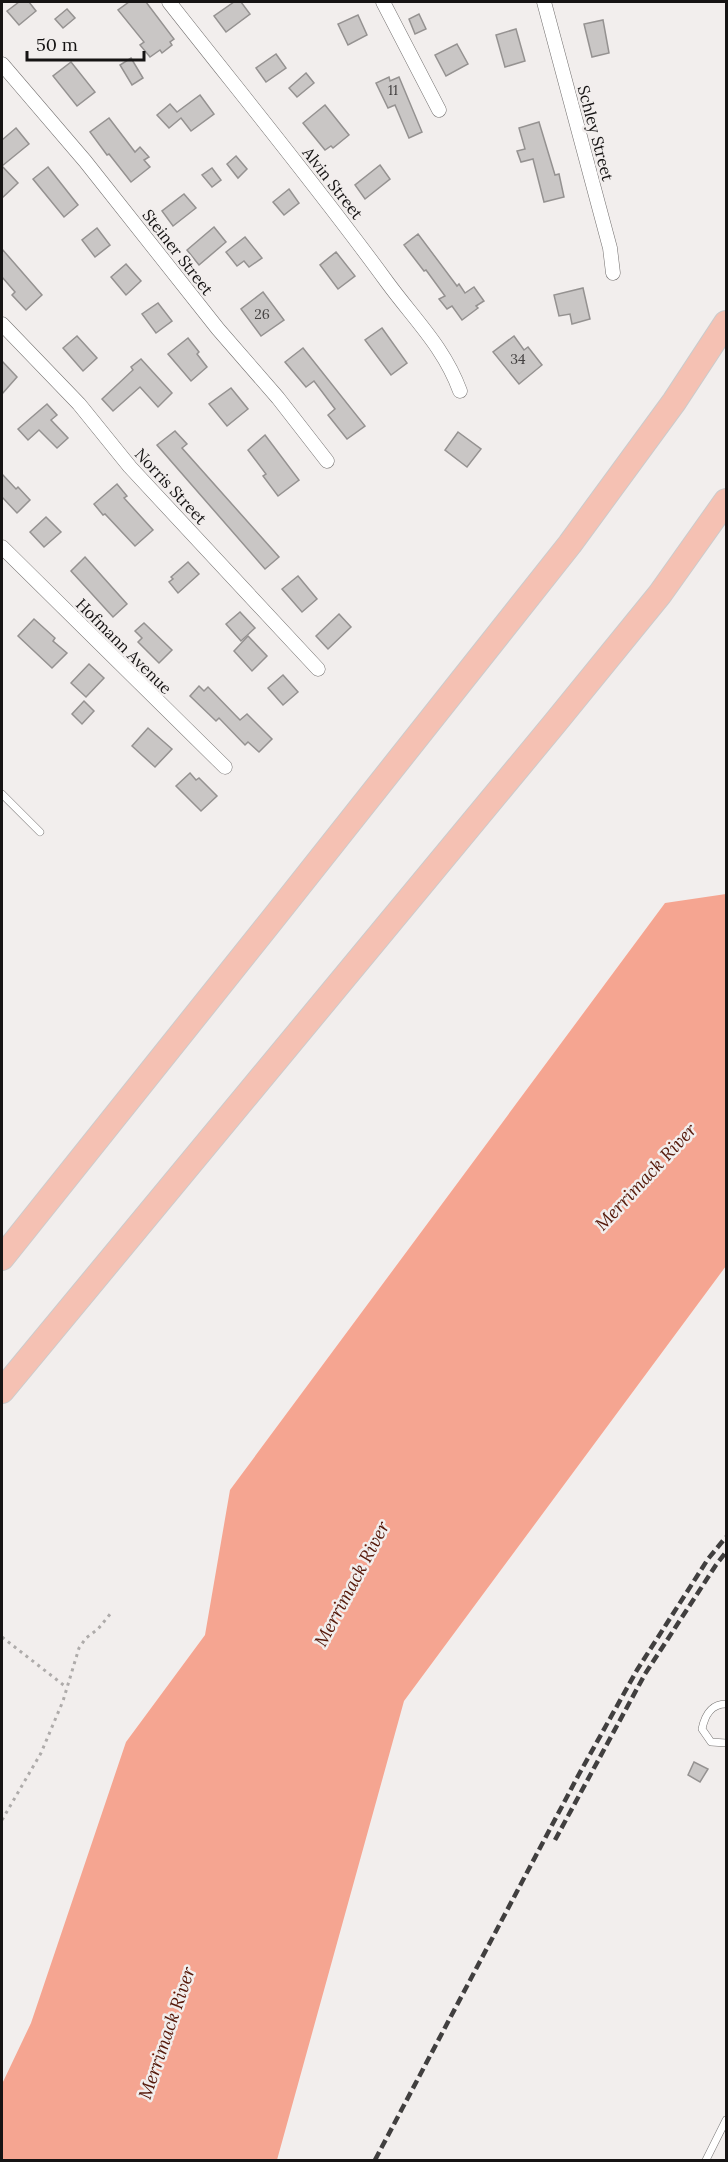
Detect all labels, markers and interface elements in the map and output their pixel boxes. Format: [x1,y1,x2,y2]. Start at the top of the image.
scale bar [27,24,144,62]
text: 50 m [36,33,78,56]
house number: 11 [388,81,398,99]
street label: Schley Street [574,83,619,184]
street label: Alvin Street [298,142,368,224]
street label: Steiner Street [138,205,218,299]
house number: 26 [254,305,270,323]
house number: 34 [510,350,526,368]
street label: Norris Street [131,444,212,529]
street label: Hofmann Avenue [72,594,176,698]
water label: Merrimack River [590,1118,702,1235]
water label: Merrimack River [309,1516,395,1650]
water label: Merrimack River [133,1963,200,2102]

